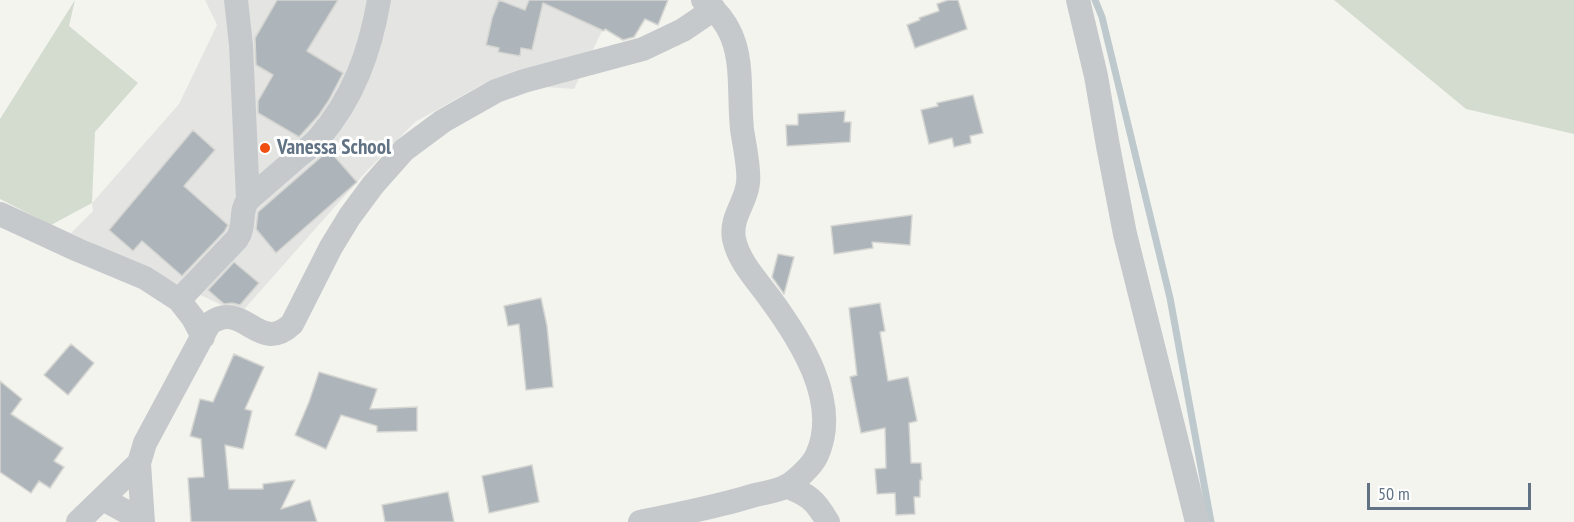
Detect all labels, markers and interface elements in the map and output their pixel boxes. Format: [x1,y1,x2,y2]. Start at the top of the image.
place label: Vanessa School [277,135,391,161]
marker: Vanessa School [258,141,272,155]
scale bar [1370,471,1534,509]
text: 50 m [1378,482,1410,505]

